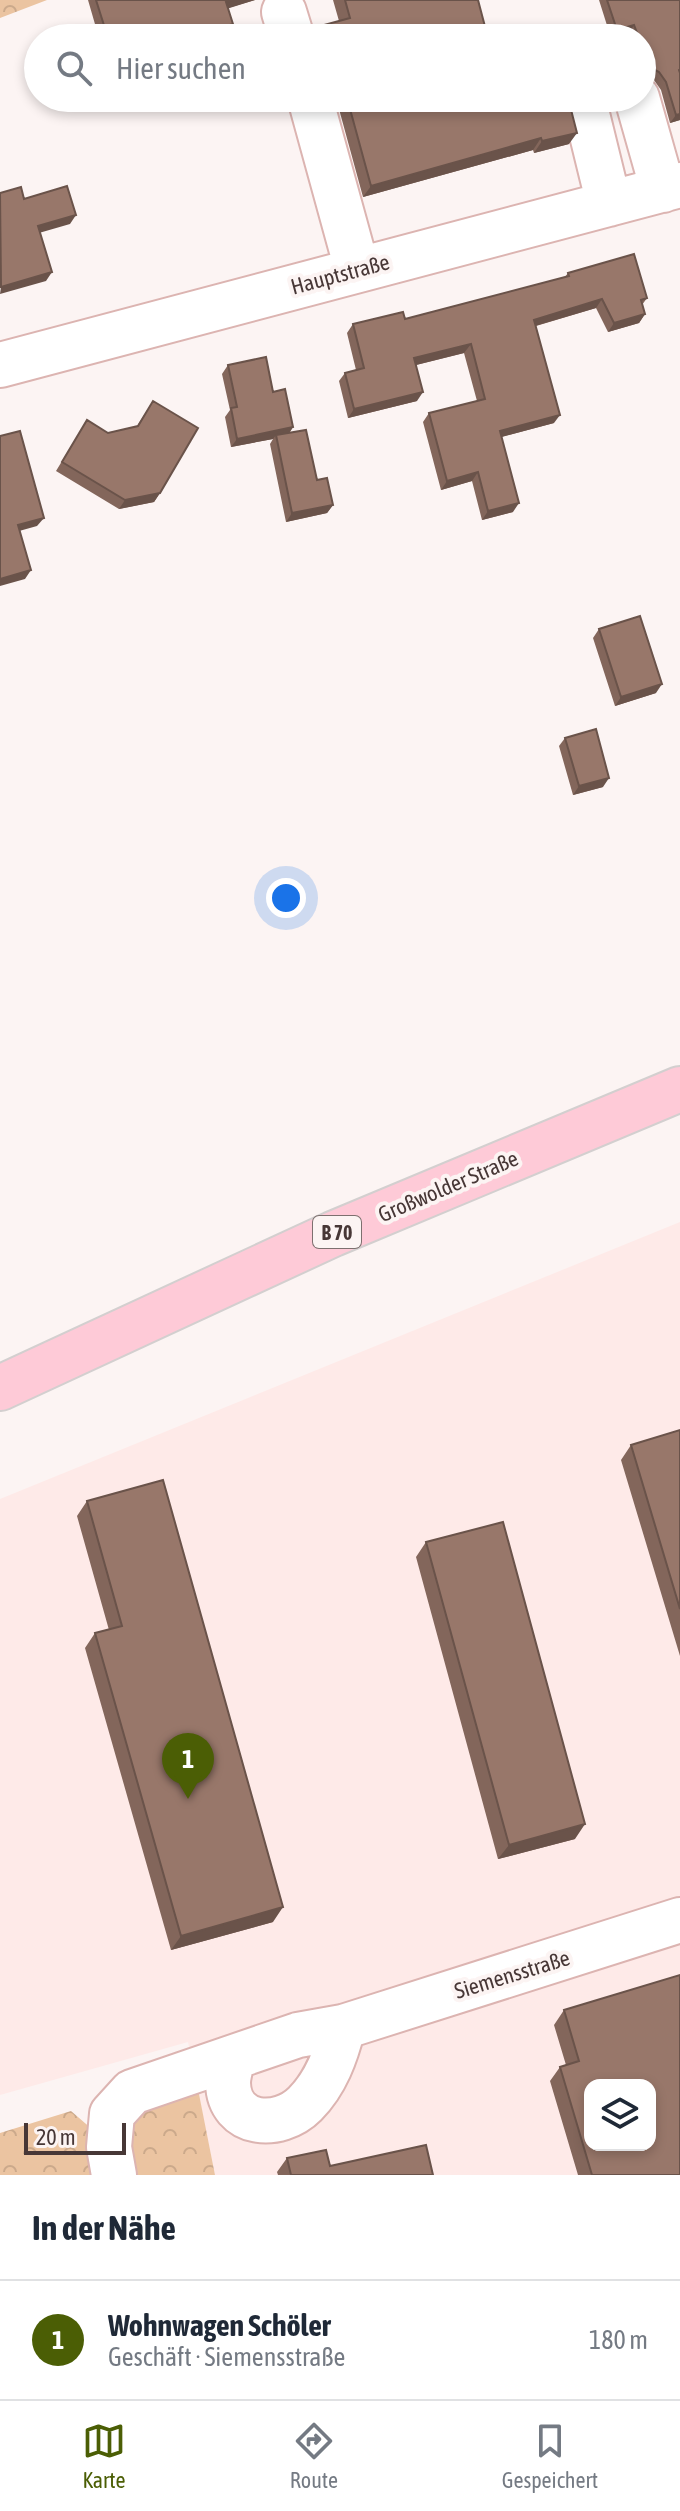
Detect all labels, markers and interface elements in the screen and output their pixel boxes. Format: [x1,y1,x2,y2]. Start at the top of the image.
search box [24,24,656,112]
icon: search [52,46,96,90]
text: Hier suchen [116,51,246,85]
street label: Hauptstraße [288,248,392,300]
your location [266,878,306,918]
street label: Großwolder Straße [374,1145,522,1227]
road number: B 70 [313,1216,361,1248]
pin: 1 [162,1733,214,1799]
street label: Siemensstraße [451,1944,573,2004]
map controls [584,2079,656,2151]
button: layers [584,2079,656,2151]
scale bar [24,2119,126,2155]
text: 20 m [36,2124,76,2150]
text: In der Nähe [32,2208,176,2247]
text: Wohnwagen Schöler [108,2308,331,2342]
text: 1 [52,2325,64,2355]
text: 180 m [589,2325,648,2355]
text: Geschäft · Siemensstraße [108,2342,345,2372]
tab: Karte [82,2419,126,2493]
tab: Route [290,2419,338,2493]
tab: Gespeichert [502,2419,598,2493]

